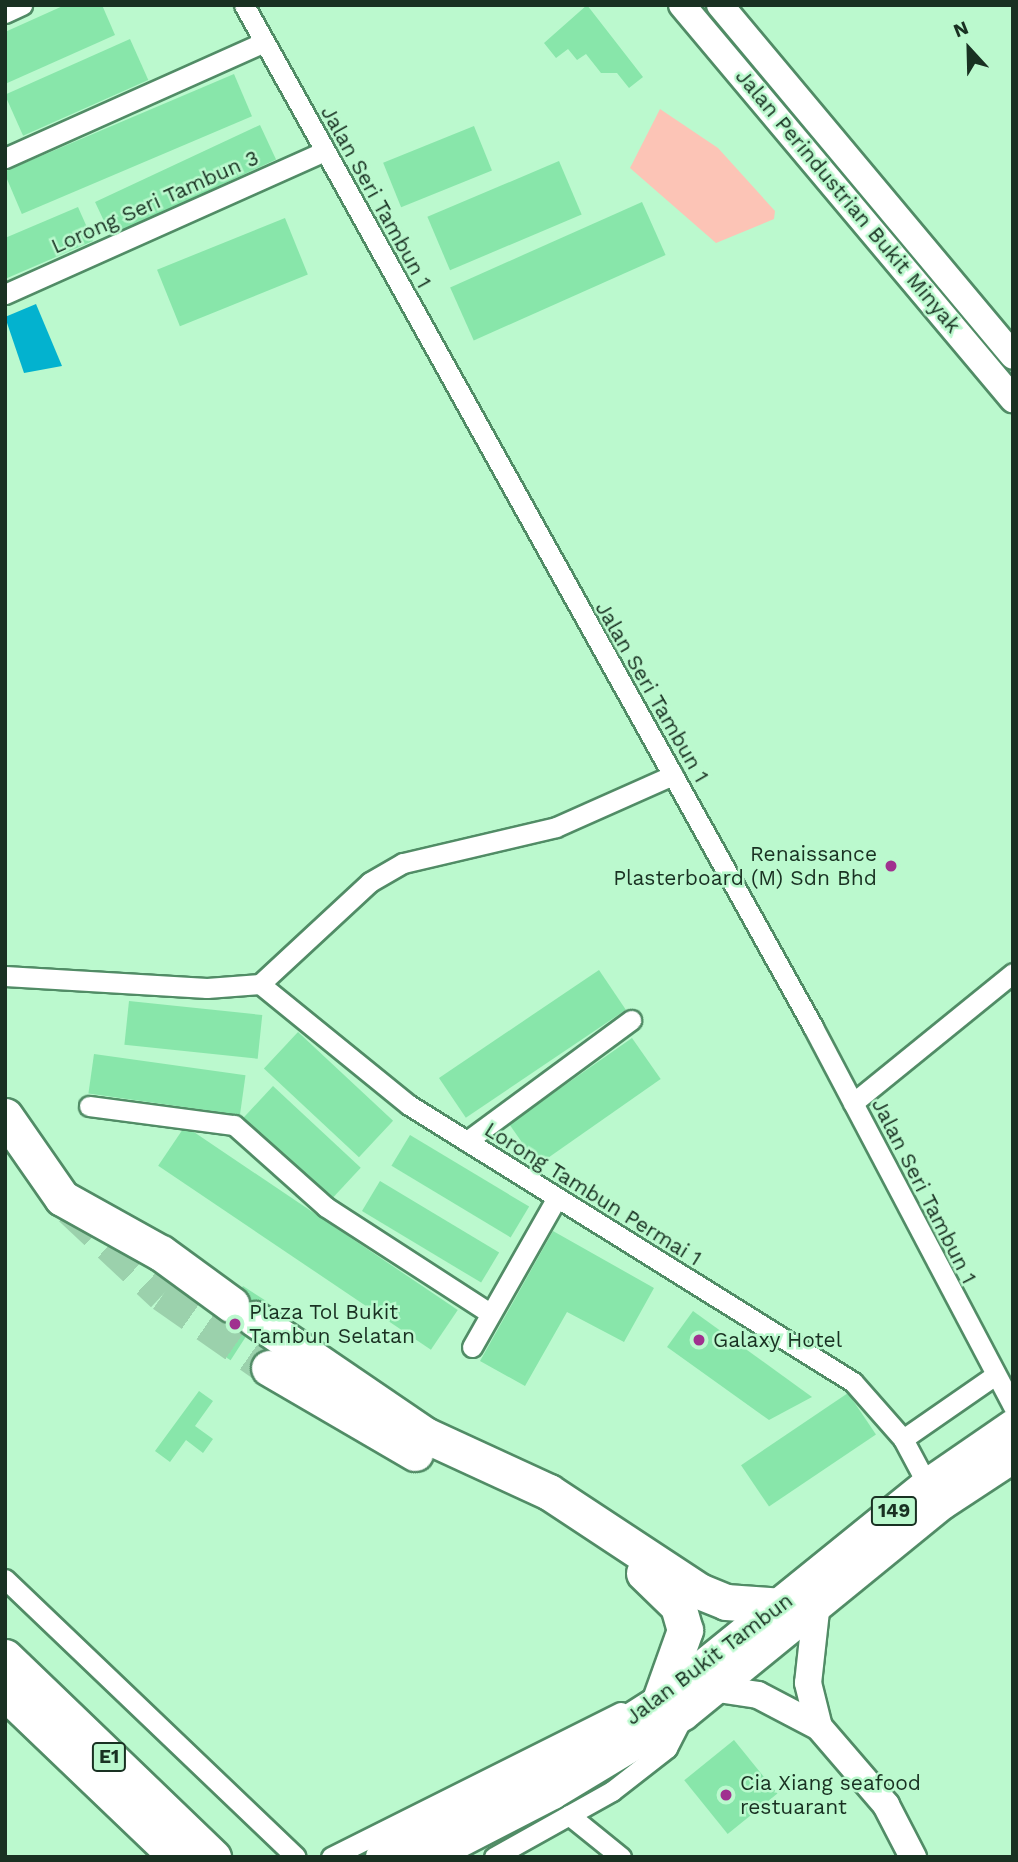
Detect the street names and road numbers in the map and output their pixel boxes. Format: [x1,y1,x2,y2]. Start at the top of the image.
street label: Jalan Perindustrian Bukit Minyak [730,64,966,338]
street label: Jalan Seri Tambun 1 [315,101,437,293]
street label: Lorong Seri Tambun 3 [47,145,263,259]
street label: Jalan Seri Tambun 1 [590,597,714,787]
street label: Jalan Seri Tambun 1 [866,1094,982,1288]
street label: Lorong Tambun Permai 1 [480,1117,706,1271]
road number: 149 [870,1496,918,1526]
street label: Jalan Bukit Tambun [620,1588,798,1730]
road number: E1 [92,1742,126,1772]

